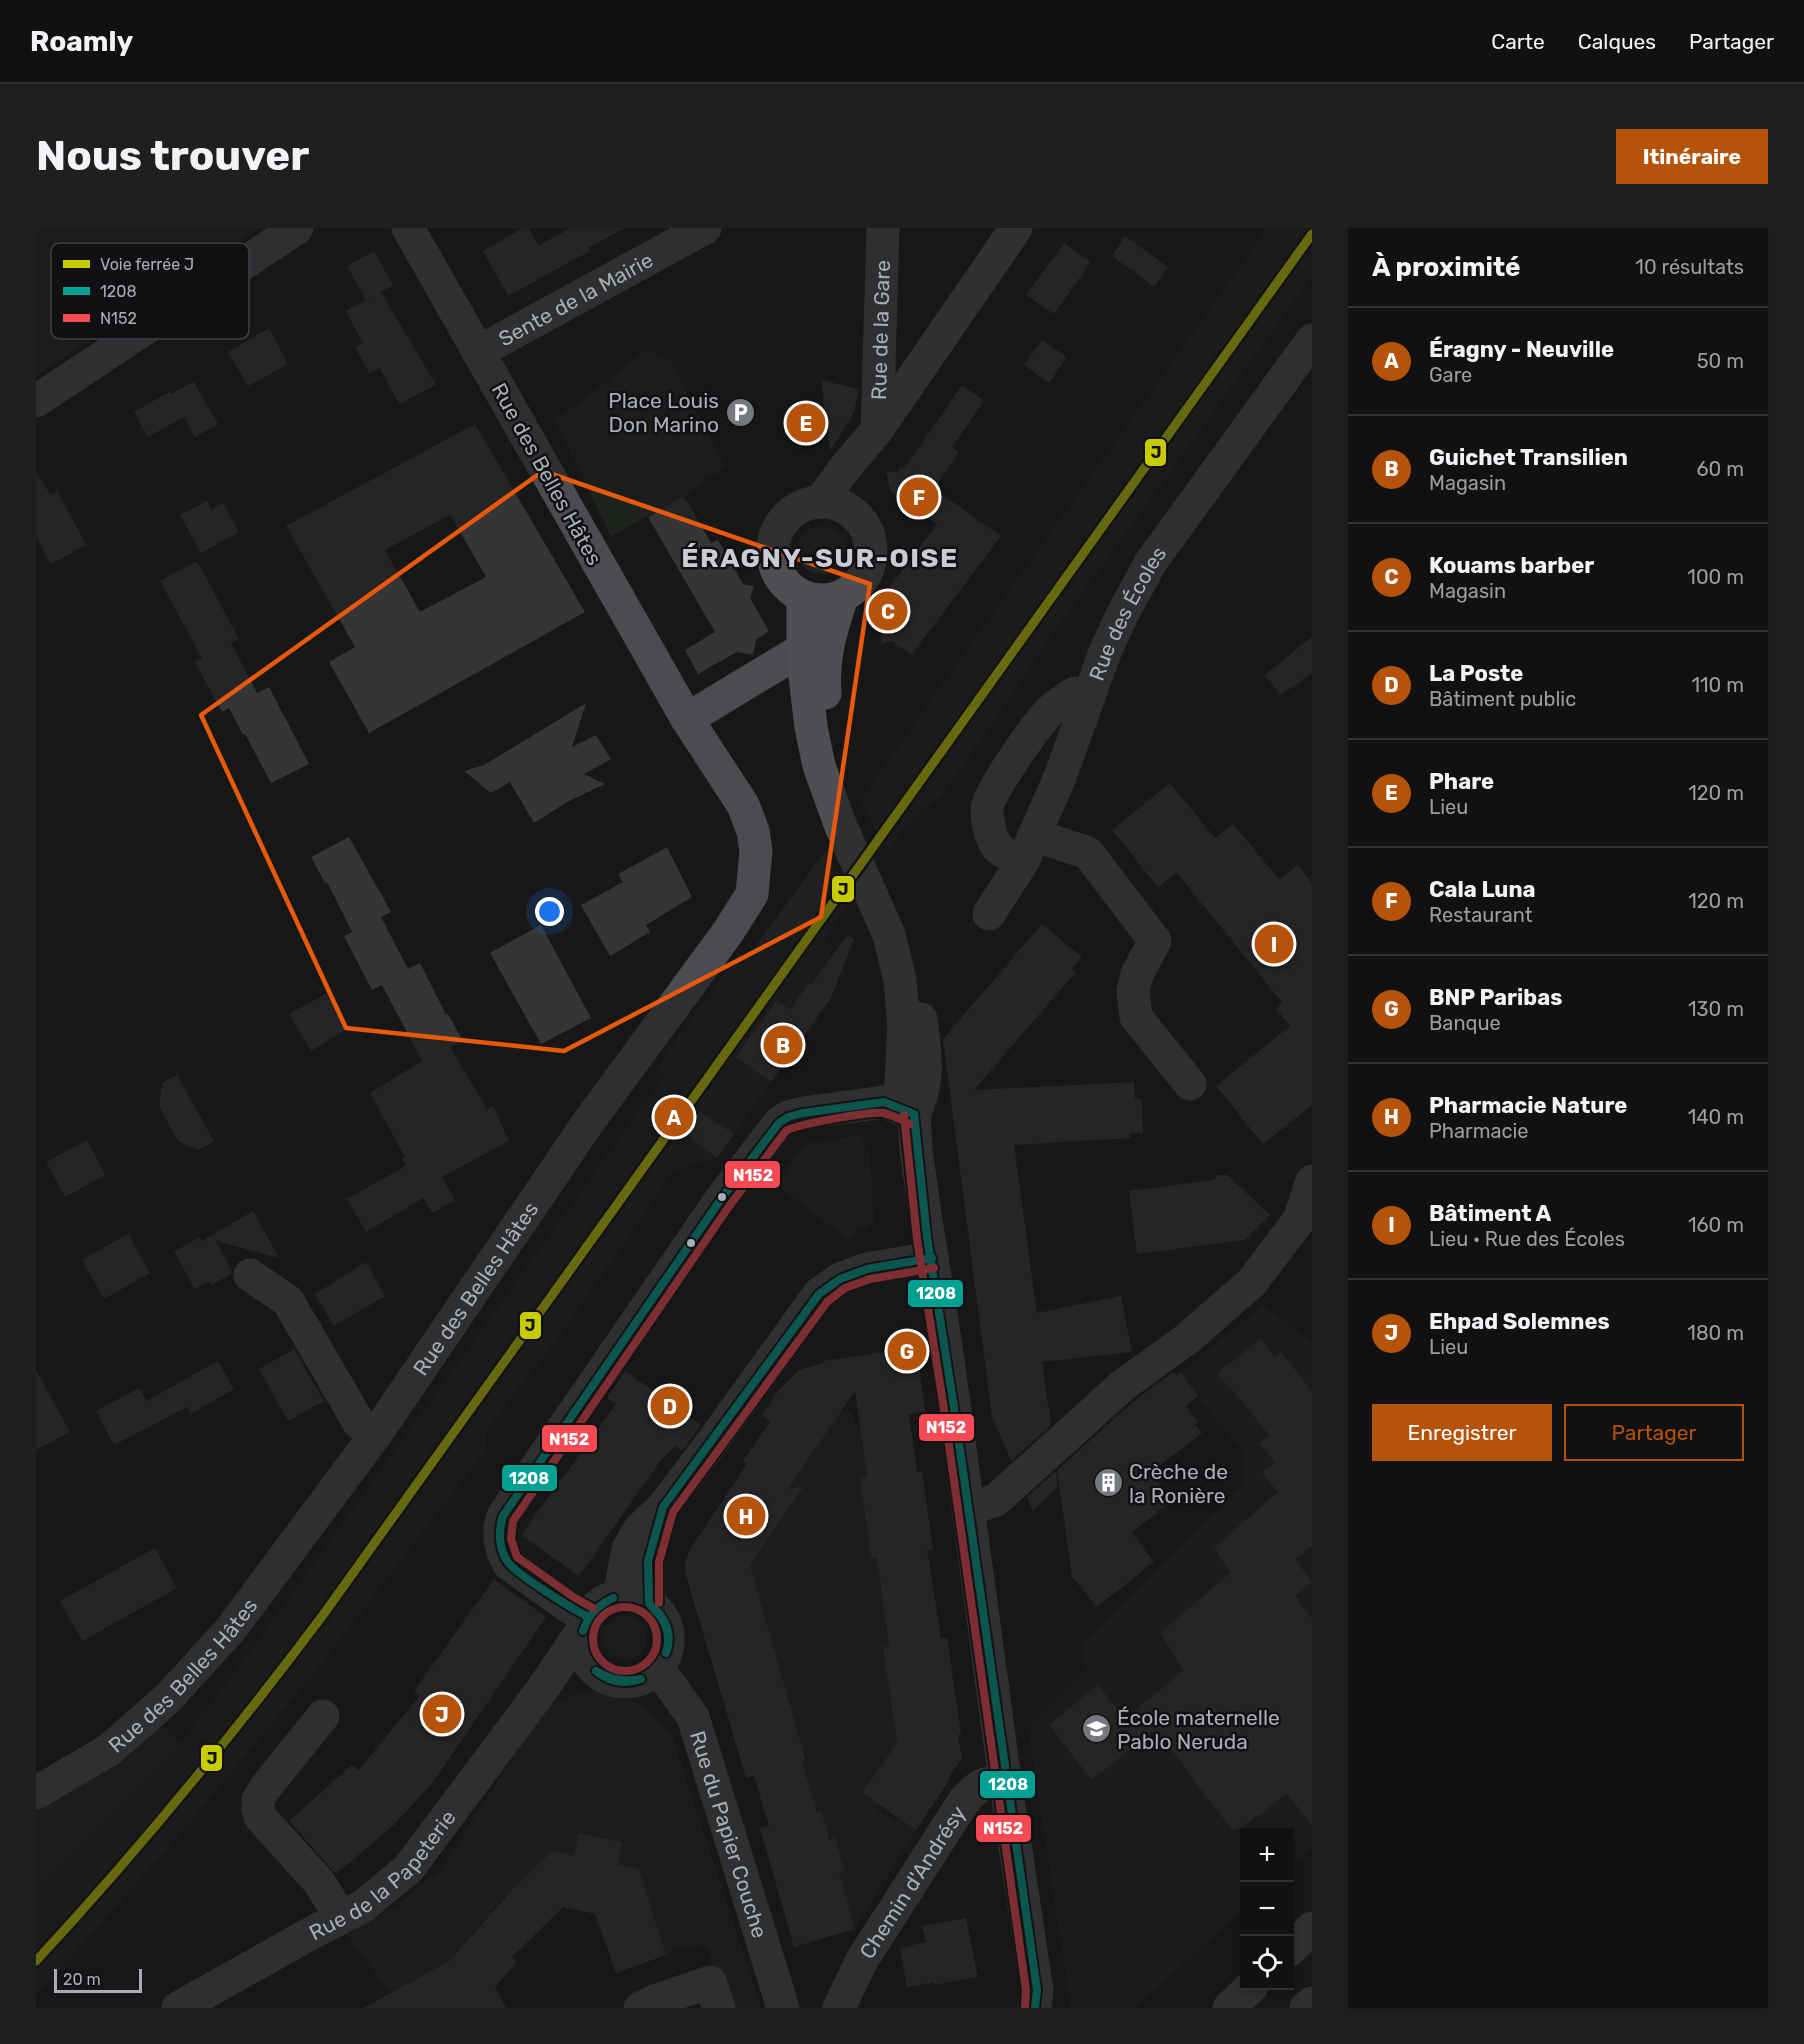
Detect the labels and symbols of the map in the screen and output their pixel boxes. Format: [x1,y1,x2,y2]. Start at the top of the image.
legend [51,243,249,339]
street label: Sente de la Mairie [494,247,657,351]
text: Voie ferrée J [100,255,194,274]
street label: Rue de la Gare [865,260,895,400]
text: 1208 [100,282,137,301]
text: N152 [100,309,137,328]
street label: Rue des Belles Hâtes [487,379,607,569]
place label: Place Louis Don Marino [608,388,719,437]
parking icon: Place Louis Don Marino [724,396,756,428]
pin: E [786,400,826,446]
line badge: J [1144,438,1167,467]
text: J [1151,443,1161,462]
pin: F [900,474,938,520]
street label: Rue des Écoles [1083,541,1171,684]
district label: ÉRAGNY-SUR-OISE [681,542,959,574]
pin: C [868,588,908,634]
line badge: J [831,875,855,903]
text: J [838,880,848,899]
your location [535,897,564,926]
pin: I [1254,922,1294,966]
pin: B [764,1022,802,1068]
pin: A [654,1094,694,1140]
line badge: N152 [724,1160,781,1189]
text: N152 [733,1166,773,1185]
unlabelled marker [716,1191,728,1203]
street label: Rue des Belles Hâtes [407,1197,543,1380]
unlabelled marker [685,1237,697,1249]
line badge: 1208 [907,1279,964,1308]
text: 1208 [916,1284,956,1303]
line badge: J [519,1311,542,1340]
text: J [525,1316,535,1335]
pin: G [888,1328,926,1374]
pin: D [650,1384,690,1428]
line badge: N152 [918,1413,975,1442]
text: N152 [926,1418,966,1437]
line badge: N152 [541,1424,598,1453]
text: N152 [549,1430,589,1449]
place label: Crèche de la Ronière [1129,1459,1228,1508]
line badge: 1208 [501,1464,558,1492]
building icon: Crèche de la Ronière [1092,1467,1124,1499]
text: 1208 [509,1469,549,1488]
pin: H [726,1494,766,1538]
street label: Rue des Belles Hâtes [103,1593,262,1757]
pin: J [422,1692,462,1736]
place label: École maternelle Pablo Neruda [1117,1705,1280,1754]
school or university icon: École maternelle Pablo Neruda [1080,1713,1112,1745]
street label: Rue du Papier Couche [686,1728,773,1941]
line badge: J [200,1744,223,1772]
text: J [207,1749,217,1768]
line badge: 1208 [979,1770,1036,1799]
text: 1208 [988,1775,1028,1794]
street label: Chemin d'Andrésy [854,1800,971,1963]
street label: Rue de la Papeterie [305,1805,460,1945]
line badge: N152 [975,1814,1032,1843]
text: N152 [983,1819,1023,1838]
scale bar [54,1966,142,1994]

